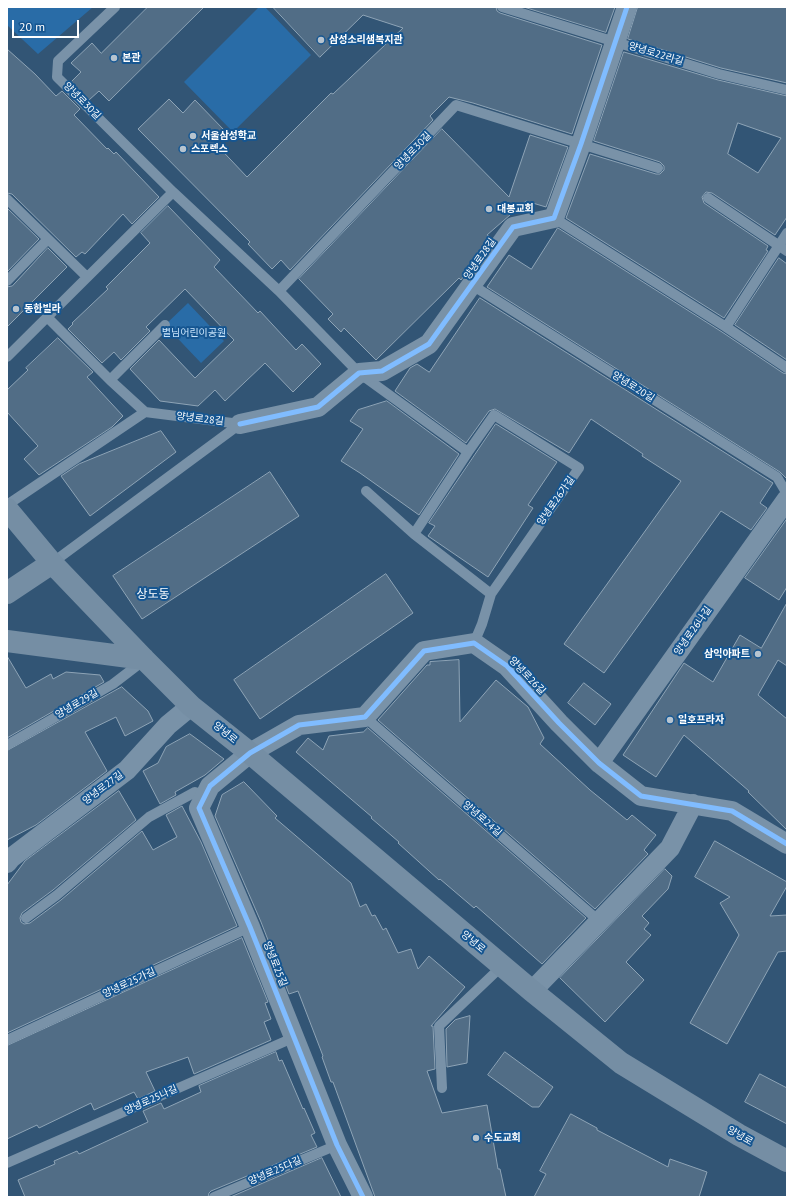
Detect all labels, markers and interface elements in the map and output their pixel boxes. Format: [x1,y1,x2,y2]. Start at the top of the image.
scale bar [14,12,81,38]
text: 20 m [19,19,45,34]
place label: 삼성소리샘복지관 [329,34,403,46]
marker: 삼성소리샘복지관 [316,35,326,45]
street label: 양녕로22라길 [627,40,685,68]
place label: 본관 [122,52,140,64]
marker: 본관 [109,53,119,63]
street label: 양녕로30길 [61,80,103,122]
place label: 서울삼성학교 [201,130,256,142]
street label: 양녕로30길 [392,130,434,172]
marker: 서울삼성학교 [188,131,198,141]
place label: 스포렉스 [191,143,228,155]
marker: 스포렉스 [178,144,188,154]
place label: 대봉교회 [497,203,534,215]
marker: 대봉교회 [484,204,494,214]
street label: 양녕로28길 [461,236,499,282]
place label: 동한빌라 [24,303,61,315]
marker: 동한빌라 [11,304,21,314]
park label: 별님어린이공원 [162,327,226,339]
street label: 양녕로20길 [610,369,656,405]
street label: 양녕로28길 [176,410,224,428]
street label: 양녕로26가길 [535,474,577,528]
district label: 상도동 [136,588,170,602]
street label: 양녕로26나길 [672,604,714,658]
place label: 삼익아파트 [704,648,750,660]
marker: 삼익아파트 [753,649,763,659]
street label: 양녕로26길 [506,655,548,697]
street label: 양녕로29길 [53,687,101,721]
place label: 일호프라자 [678,714,724,726]
marker: 일호프라자 [665,715,675,725]
street label: 양녕로 [210,720,240,746]
street label: 양녕로27길 [80,769,126,807]
street label: 양녕로24길 [460,799,504,839]
street label: 양녕로 [459,929,487,955]
street label: 양녕로25길 [261,940,289,988]
street label: 양녕로25가길 [101,966,157,1000]
street label: 양녕로25나길 [123,1083,179,1117]
street label: 양녕로 [725,1124,755,1148]
place label: 수도교회 [484,1132,521,1144]
marker: 수도교회 [471,1133,481,1143]
street label: 양녕로25다길 [246,1154,304,1188]

